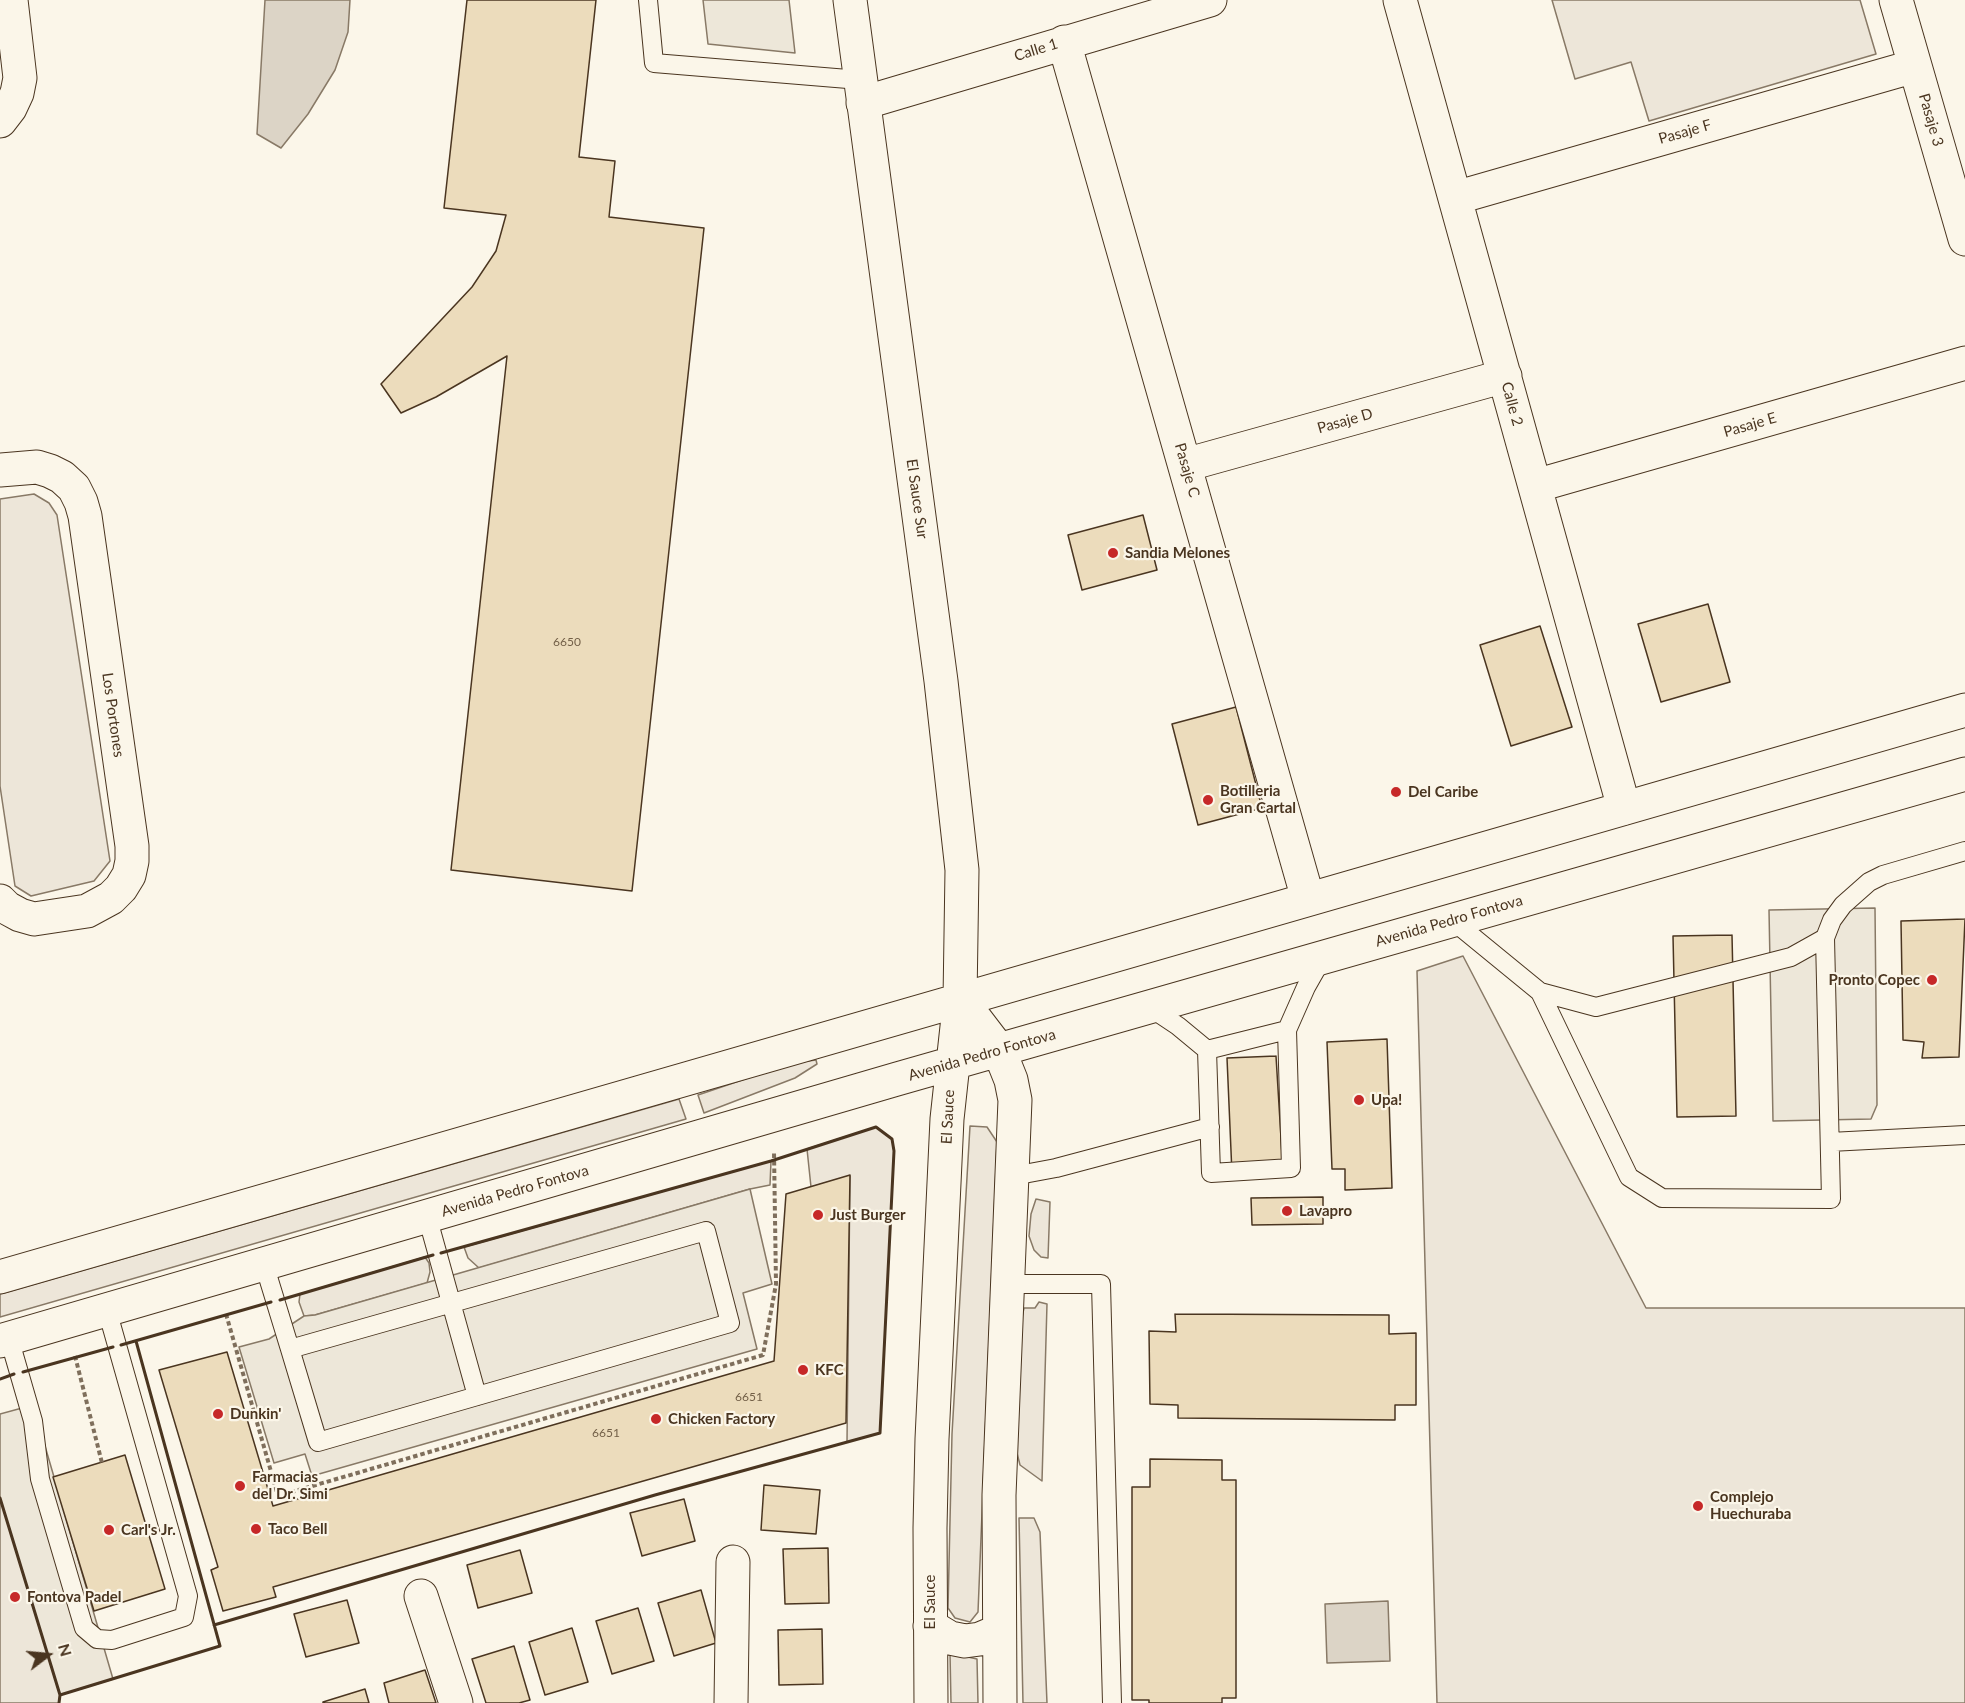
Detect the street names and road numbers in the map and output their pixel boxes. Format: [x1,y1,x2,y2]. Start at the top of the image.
street label: Calle 1 [1012,35,1060,65]
street label: Pasaje 3 [1915,91,1947,149]
street label: Pasaje F [1657,116,1713,148]
street label: Calle 2 [1497,380,1527,428]
street label: Pasaje D [1315,405,1375,437]
street label: Pasaje E [1721,409,1779,441]
street label: Pasaje C [1171,441,1203,499]
street label: El Sauce Sur [902,458,932,540]
street label: Los Portones [98,672,128,758]
street label: Avenida Pedro Fontova [1373,891,1525,951]
street label: Avenida Pedro Fontova [906,1025,1058,1085]
street label: El Sauce [938,1089,958,1145]
street label: Avenida Pedro Fontova [439,1161,591,1221]
street label: El Sauce [921,1575,939,1629]

